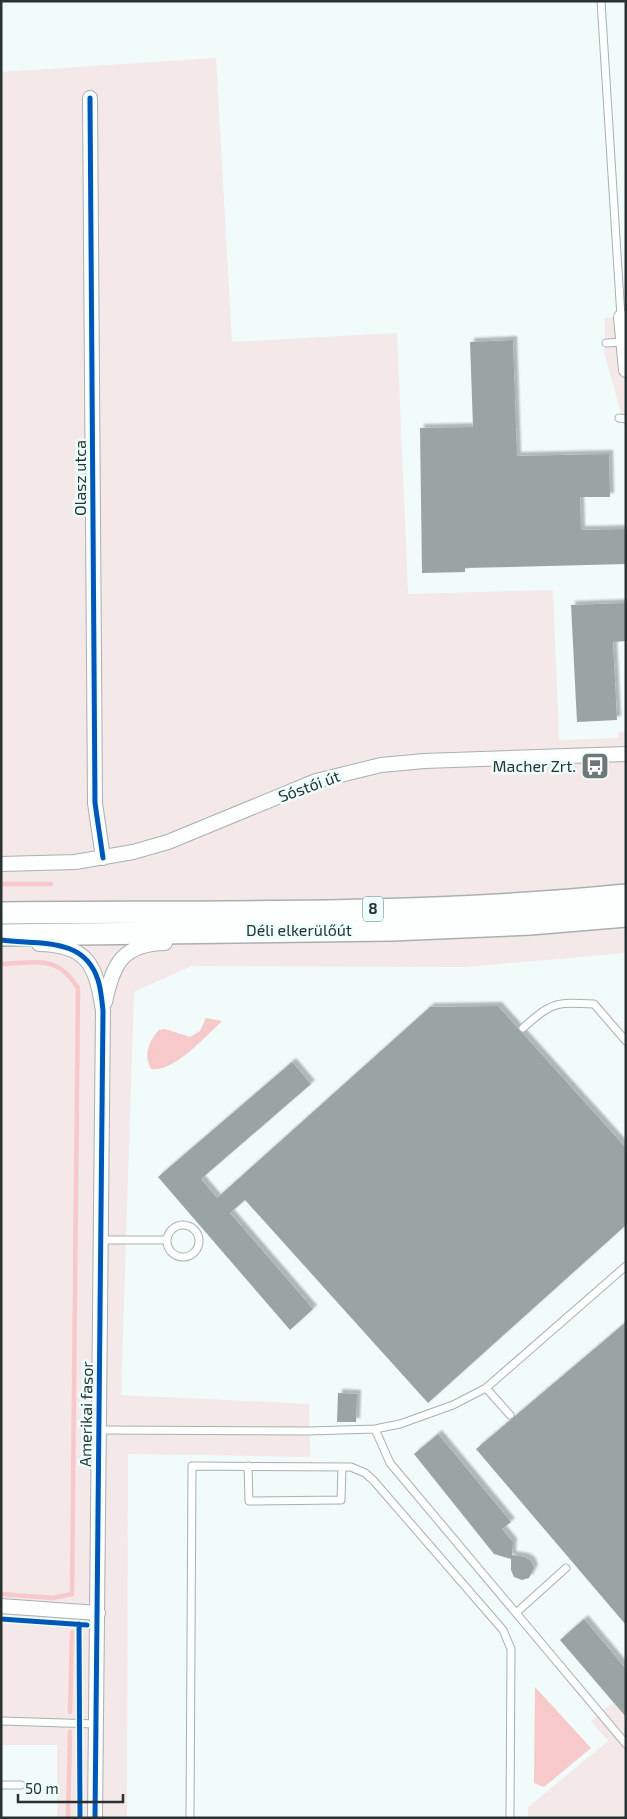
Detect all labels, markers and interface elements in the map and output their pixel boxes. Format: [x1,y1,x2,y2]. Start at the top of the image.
street label: Olasz utca [70,440,89,516]
bus stop icon: Macher Zrt. [580,751,610,781]
place label: Macher Zrt. [493,756,576,775]
street label: Sóstói út [275,766,342,805]
road number: 8 [363,896,383,922]
street label: Déli elkerülőút [246,920,352,939]
street label: Amerikai fasor [75,1360,96,1467]
scale bar [18,1772,122,1804]
text: 50 m [25,1779,59,1797]

